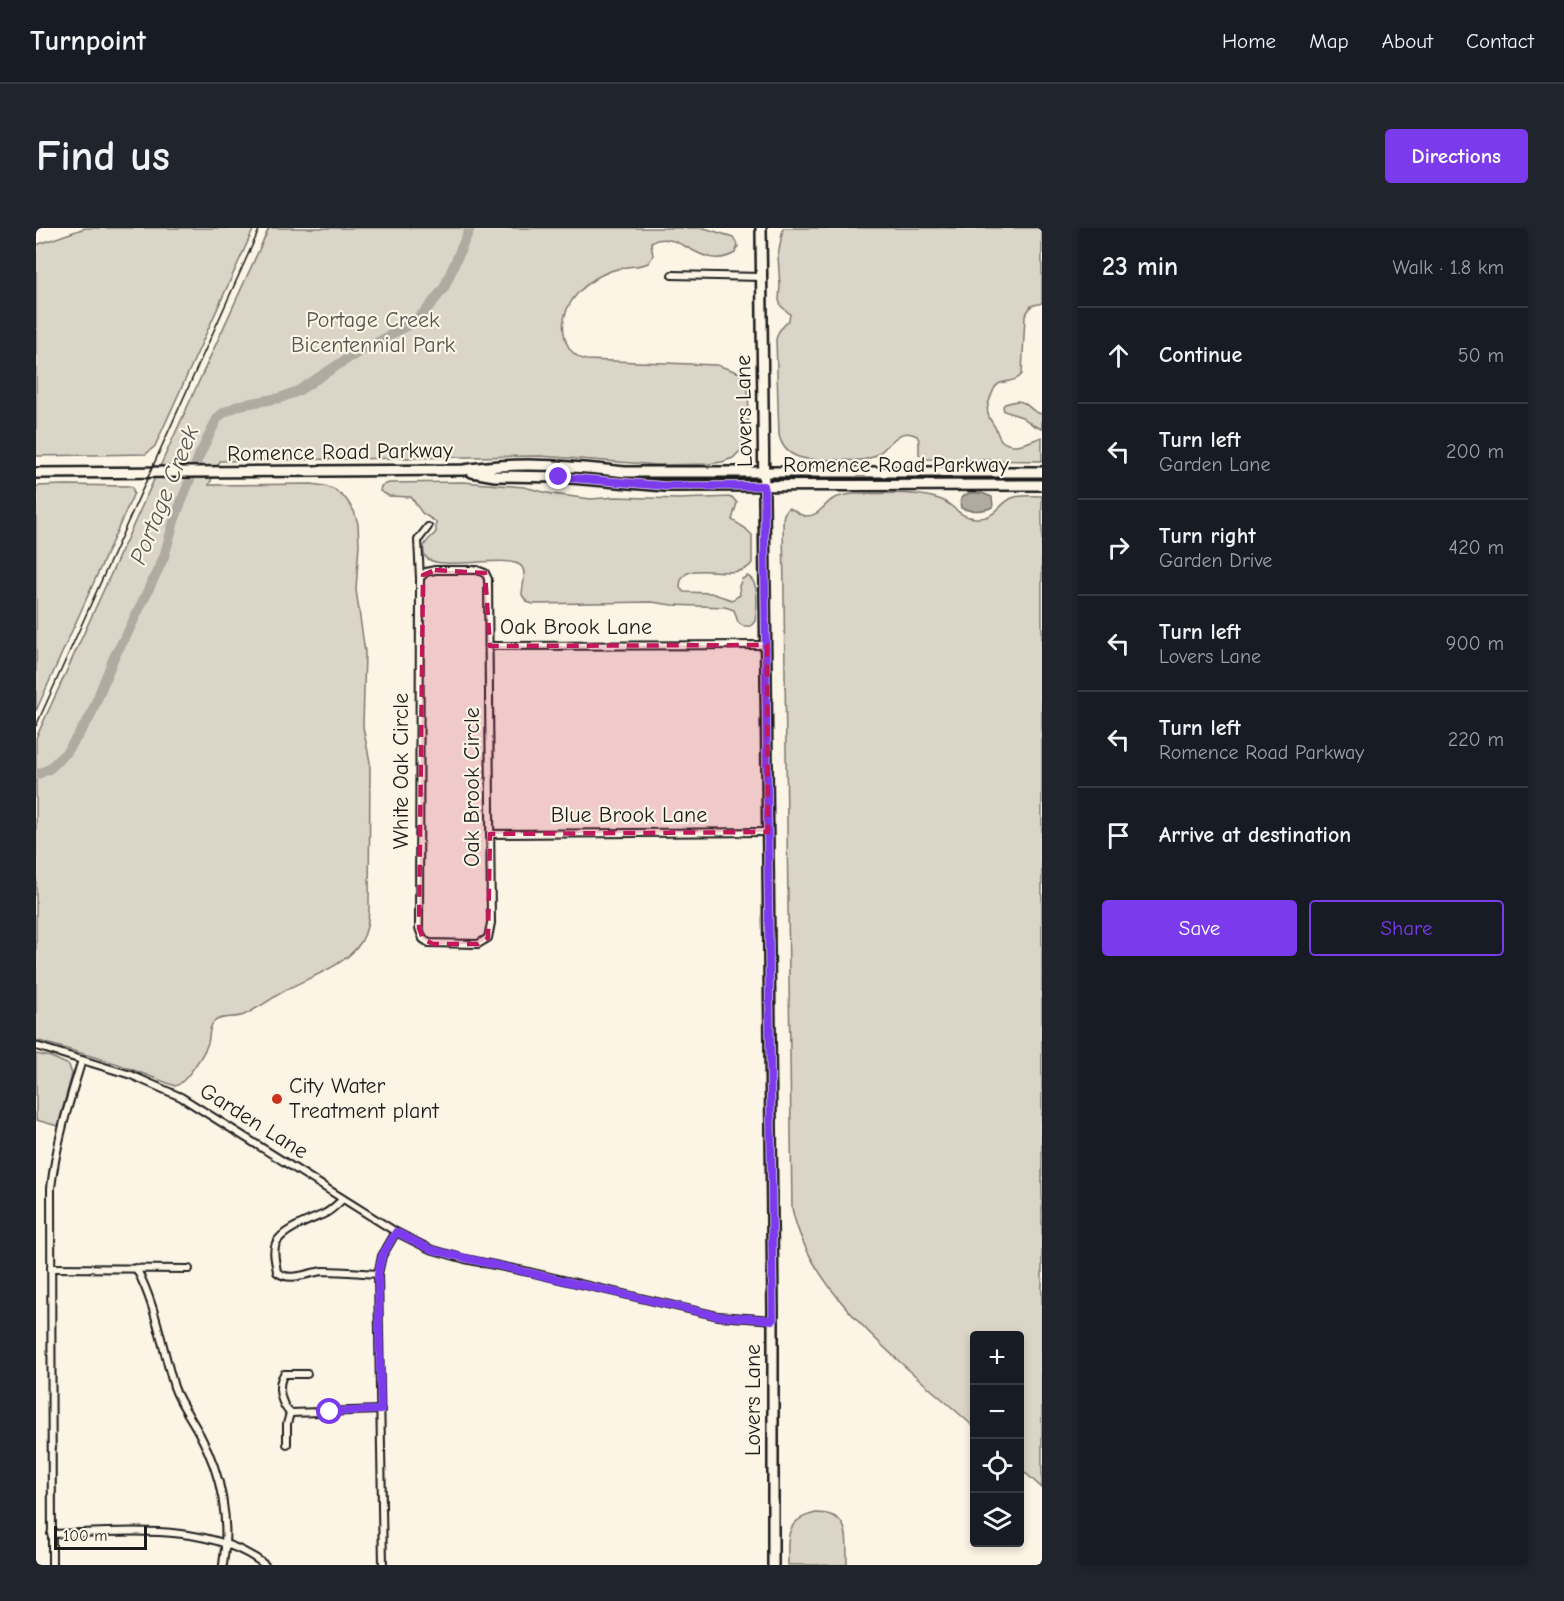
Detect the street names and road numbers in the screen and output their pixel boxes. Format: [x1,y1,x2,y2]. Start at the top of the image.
street label: Lovers Lane [730,355,758,467]
street label: Romence Road Parkway [227,437,453,467]
street label: Romence Road Parkway [783,452,1009,478]
street label: Oak Brook Lane [500,614,652,640]
street label: White Oak Circle [388,693,414,849]
street label: Oak Brook Circle [459,707,485,867]
street label: Blue Brook Lane [551,802,707,828]
street label: Garden Lane [195,1078,313,1164]
street label: Lovers Lane [740,1344,766,1456]

